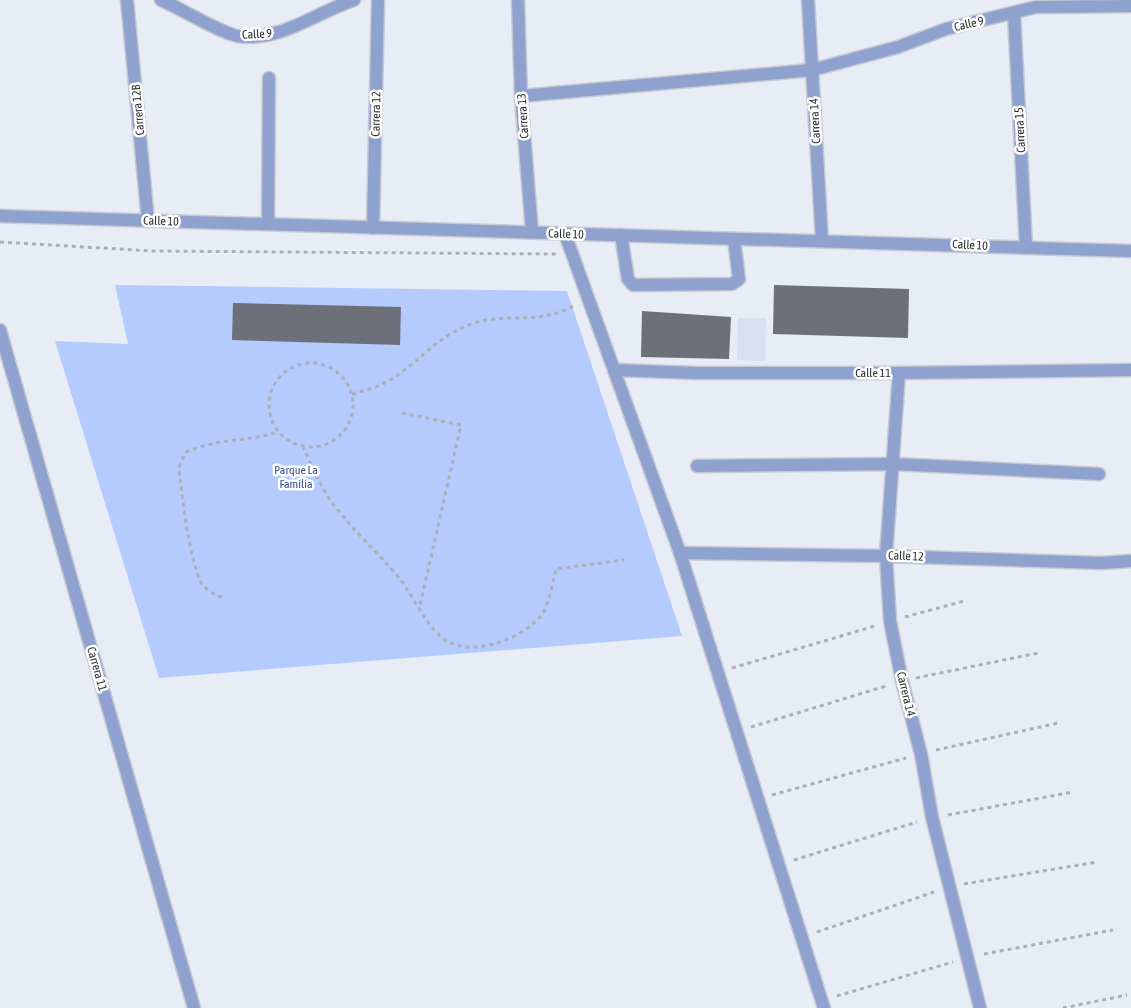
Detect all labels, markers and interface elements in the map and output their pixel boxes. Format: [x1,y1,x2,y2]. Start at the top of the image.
street label: Calle 9 [953,14,986,34]
street label: Calle 9 [242,26,273,42]
street label: Carrera 12B [129,84,147,136]
street label: Carrera 12 [369,91,383,137]
street label: Carrera 13 [514,93,532,139]
street label: Carrera 14 [807,98,823,144]
street label: Carrera 15 [1012,107,1028,153]
street label: Calle 10 [143,213,179,229]
street label: Calle 10 [548,226,584,242]
street label: Calle 10 [952,237,988,253]
street label: Calle 11 [855,366,891,380]
park label: Parque La Familia [274,463,318,491]
street label: Calle 12 [888,548,924,564]
street label: Carrera 11 [84,645,110,693]
street label: Carrera 14 [894,670,918,718]

